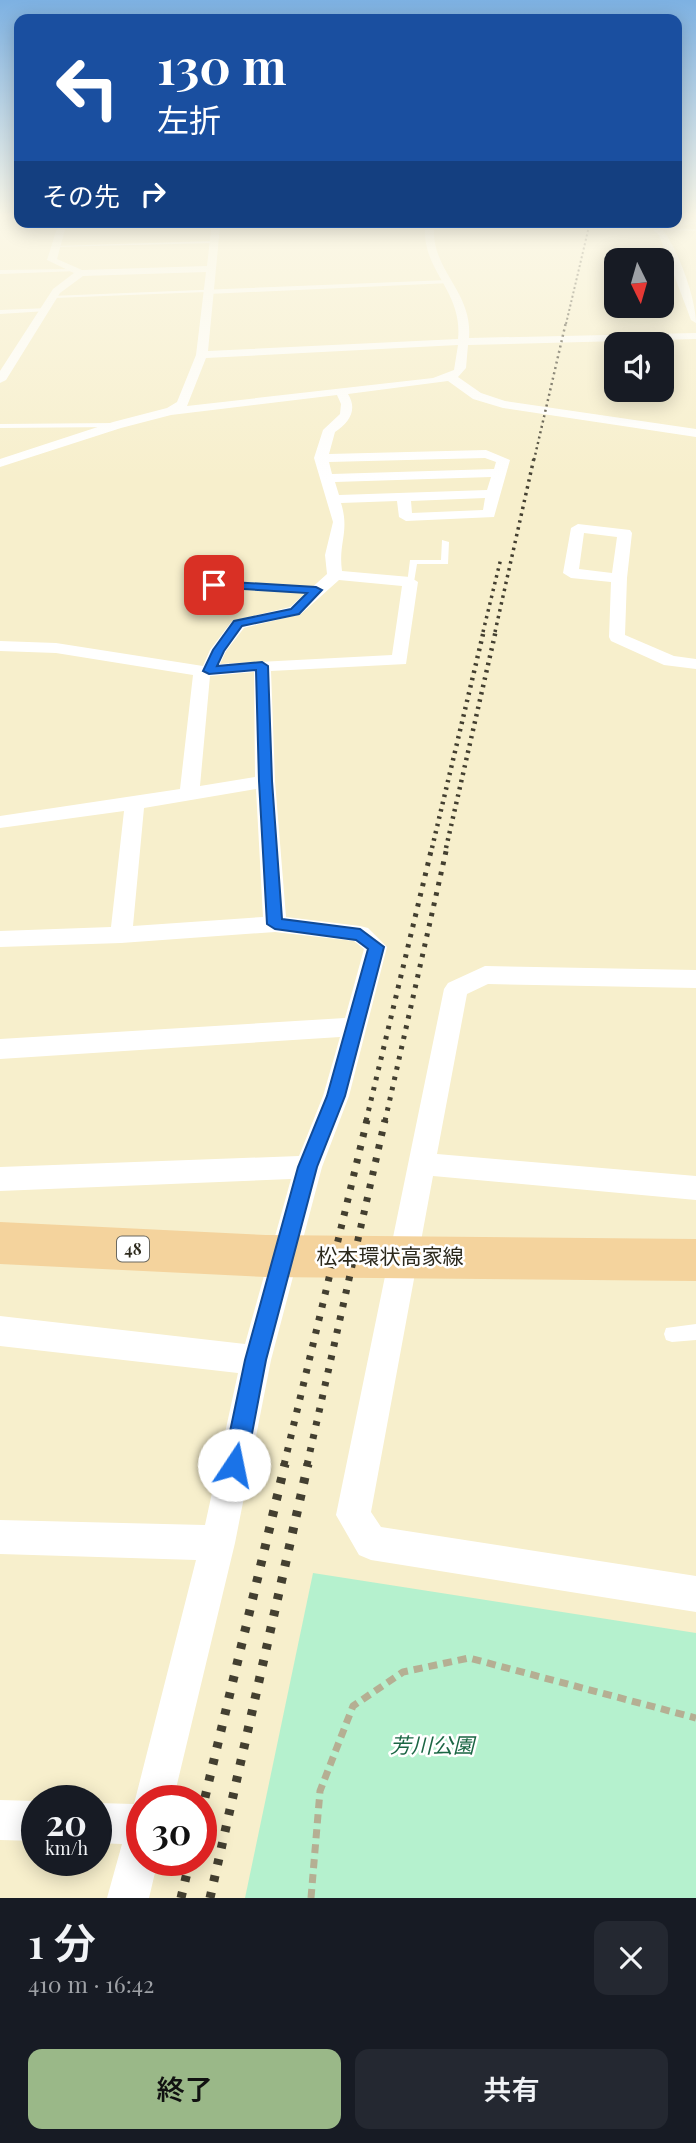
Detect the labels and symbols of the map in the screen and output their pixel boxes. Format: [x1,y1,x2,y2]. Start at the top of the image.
north arrow [604,248,674,318]
pin [184,555,244,615]
road number: 48 [117,1236,149,1261]
street label: 松本環状高家線 [317,1241,464,1269]
position arrow [197,1428,271,1502]
park label: 芳川公園 [390,1730,477,1758]
speed limit sign: 30 [126,1785,217,1876]

